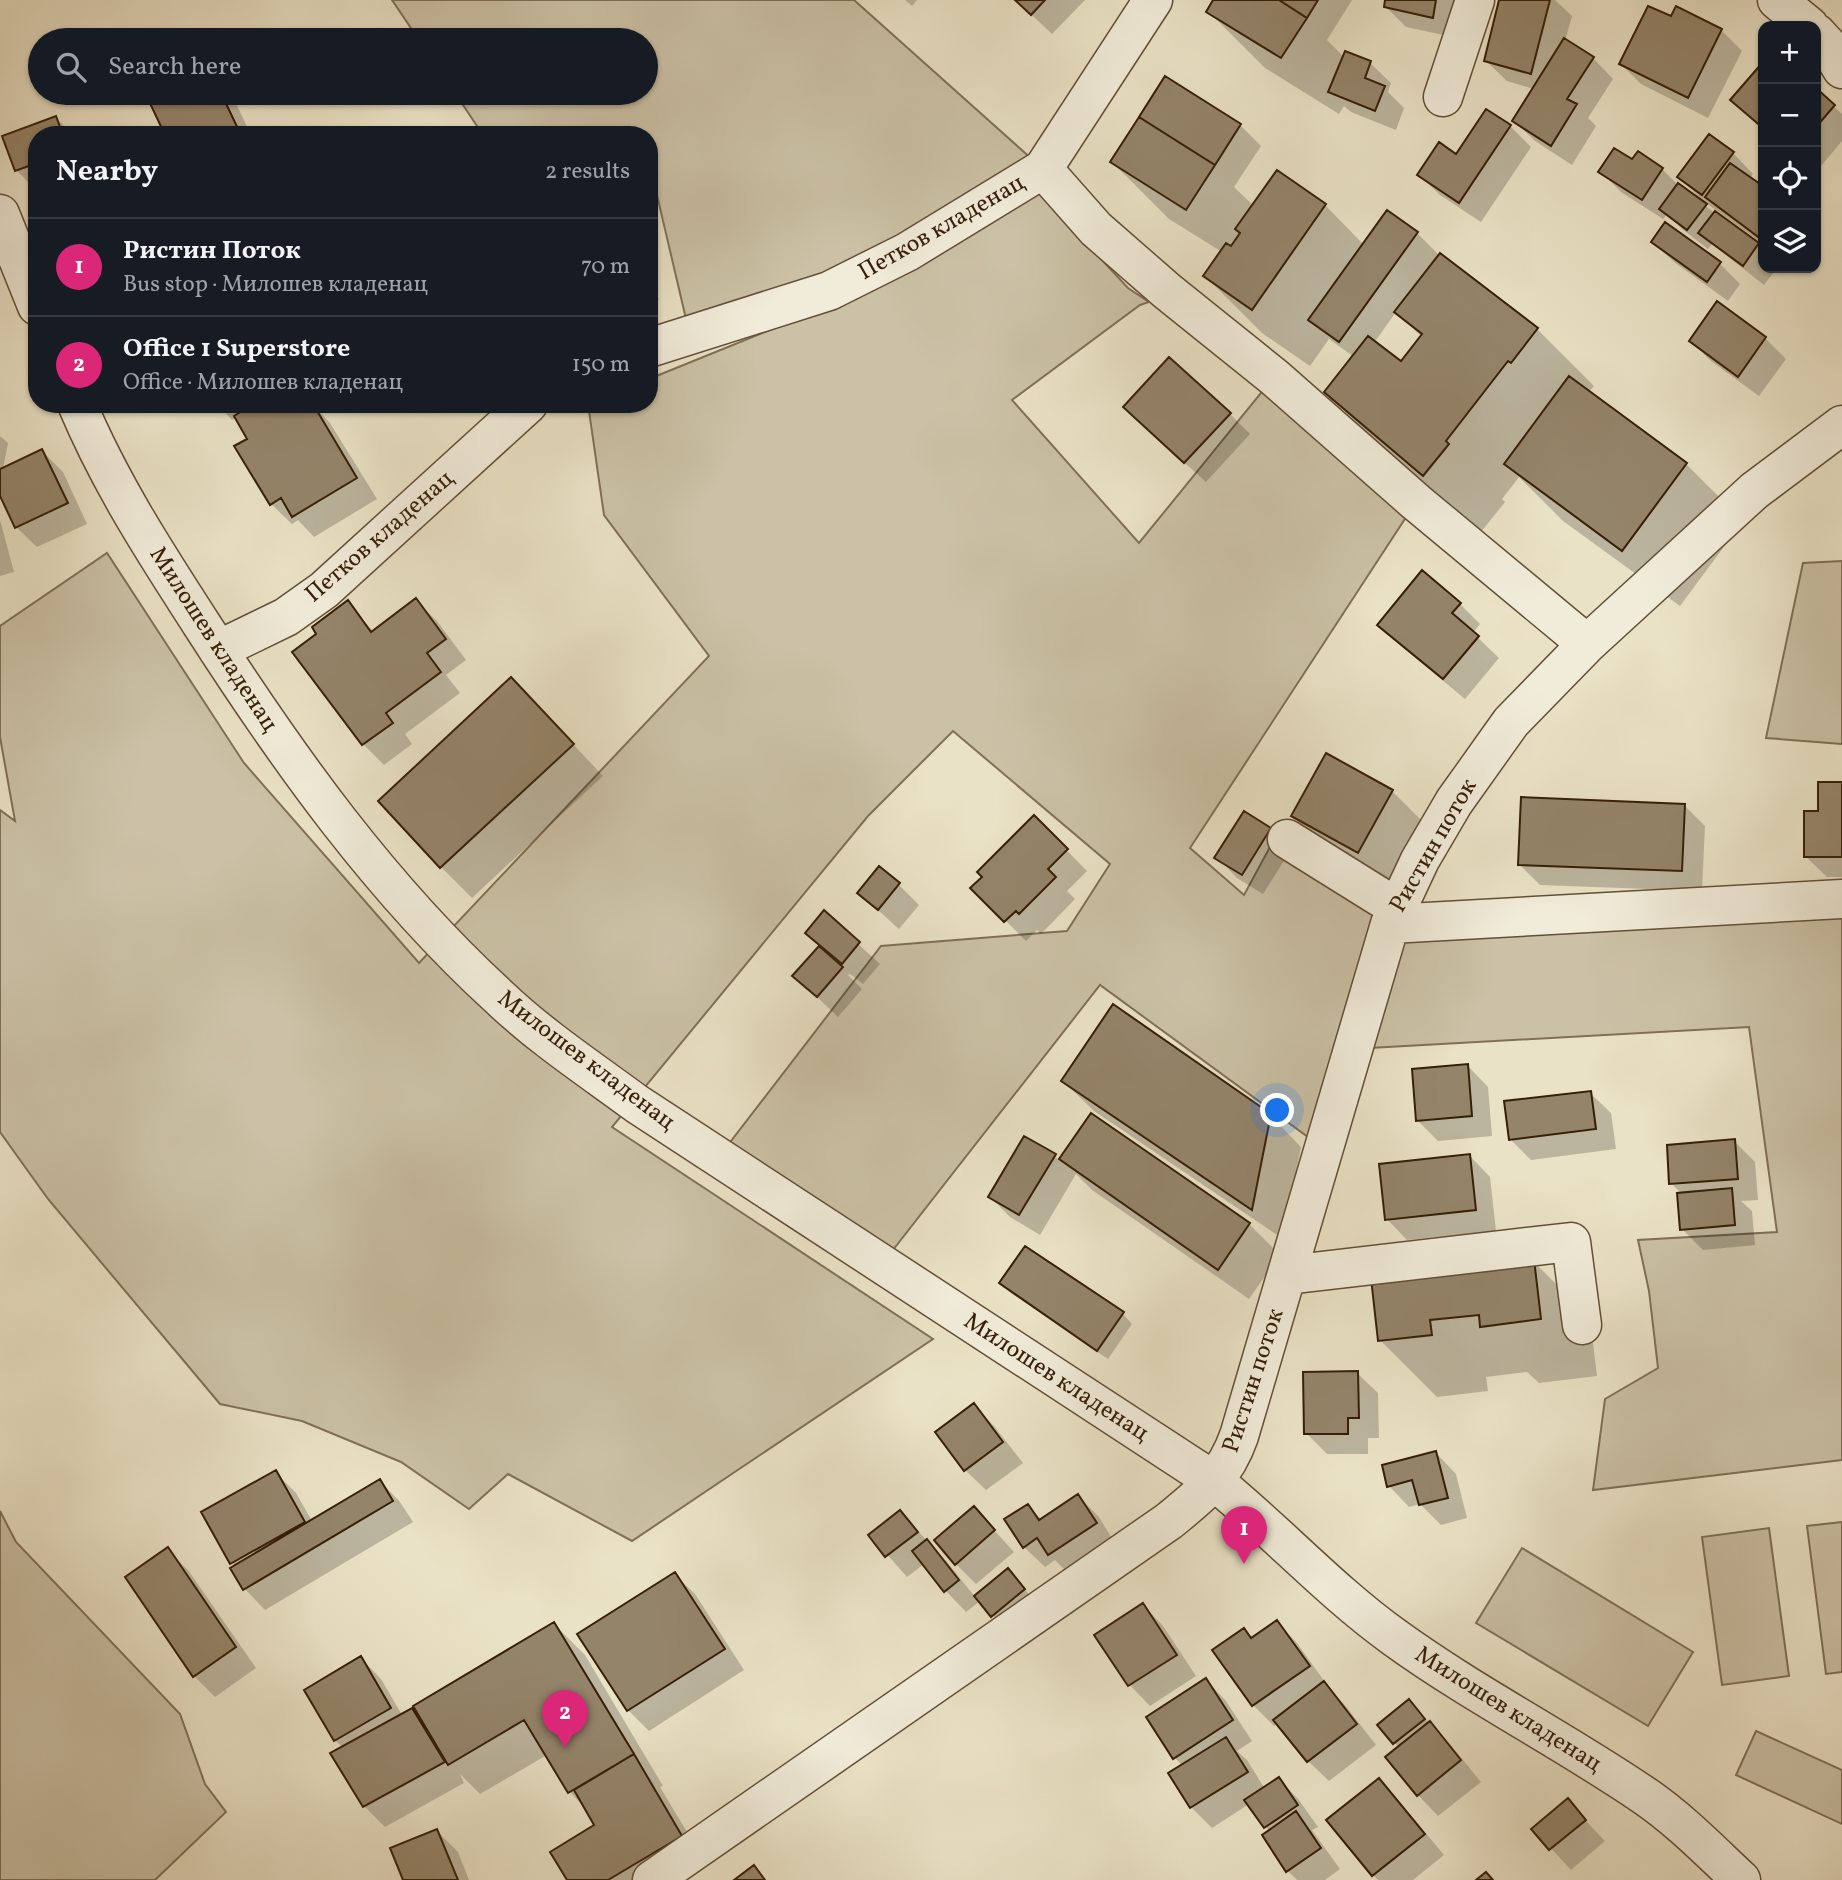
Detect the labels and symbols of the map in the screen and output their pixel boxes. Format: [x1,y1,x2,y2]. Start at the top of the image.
street label: Петков кладенац [852,166,1032,290]
street label: Петков кладенац [298,463,462,611]
street label: Милошев кладенац [140,540,286,740]
street label: Ристин поток [1382,773,1486,919]
street label: Милошев кладенац [490,983,682,1139]
your location [1260,1093,1294,1127]
street label: Ристин поток [1215,1304,1293,1457]
street label: Милошев кладенац [956,1305,1156,1451]
pin: 1 [1221,1506,1267,1564]
street label: Милошев кладенац [1408,1639,1608,1782]
pin: 2 [542,1690,588,1748]

